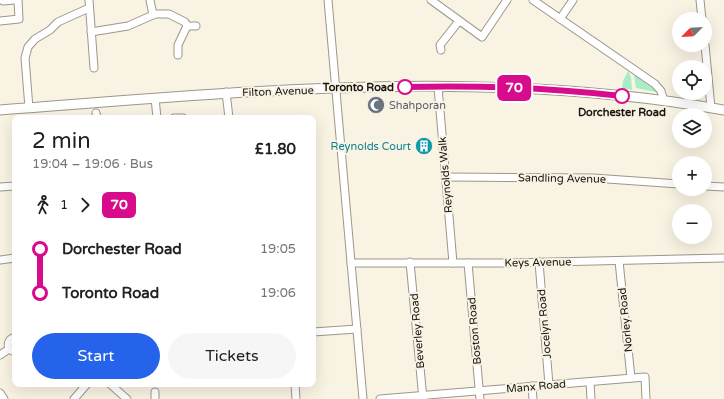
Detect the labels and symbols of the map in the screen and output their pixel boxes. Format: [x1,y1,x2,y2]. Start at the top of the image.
north arrow [672,12,712,52]
line badge: 70 [496,75,532,101]
marker: Toronto Road [397,79,413,95]
place label: Toronto Road [322,81,394,94]
street label: Filton Avenue [242,84,314,99]
marker: Dorchester Road [614,88,630,104]
mosque icon: Shahporan [366,95,386,115]
place label: Shahporan [389,99,446,112]
place label: Dorchester Road [578,106,666,119]
building icon: Reynolds Court [414,136,434,156]
street label: Reynolds Walk [436,136,455,214]
place label: Reynolds Court [331,140,411,153]
street label: Sandling Avenue [518,171,606,186]
street label: Keys Avenue [504,255,572,270]
street label: Norley Road [616,287,635,353]
street label: Jocelyn Road [535,289,554,359]
street label: Beverley Road [408,293,427,369]
street label: Boston Road [465,297,484,365]
street label: Manx Road [506,377,567,396]

